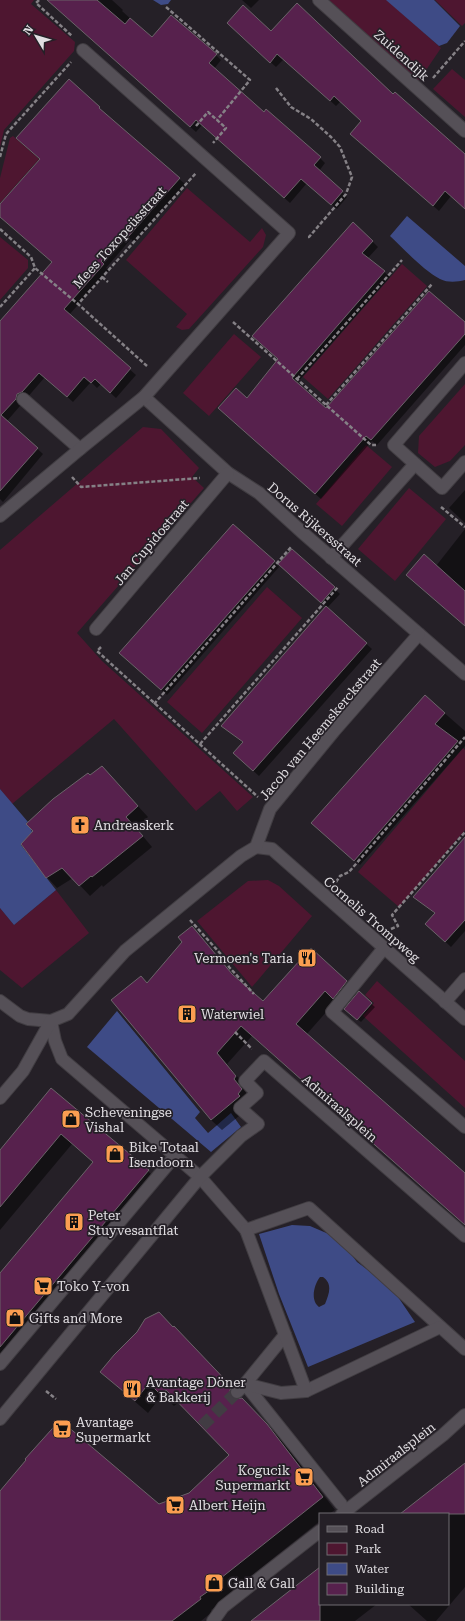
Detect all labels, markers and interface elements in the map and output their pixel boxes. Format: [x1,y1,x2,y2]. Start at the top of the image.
north arrow [16,16,56,56]
text: N [21,22,37,37]
street label: Zuidendijk [371,27,432,84]
street label: Mees Toxopeüsstraat [70,183,169,291]
street label: Dorus Rijkersstraat [265,480,365,569]
street label: Jan Cupidostraat [111,496,192,588]
street label: Jacob van Heemskerckstraat [257,655,384,803]
church icon: Andreaskerk [69,814,91,836]
place label: Andreaskerk [94,818,174,833]
street label: Cornelis Trompweg [320,873,423,966]
restaurant icon: Vermoen's Taria [296,947,318,969]
place label: Vermoen's Taria [194,951,293,966]
building icon: Waterwiel [176,1003,198,1025]
place label: Waterwiel [201,1007,264,1022]
street label: Admiraalsplein [299,1072,381,1146]
place label: Scheveningse Vishal [85,1105,172,1135]
shop icon: Scheveningse Vishal [60,1108,82,1130]
place label: Bike Totaal Isendoorn [129,1140,199,1170]
shop icon: Bike Totaal Isendoorn [104,1143,126,1165]
place label: Peter Stuyvesantflat [88,1208,178,1238]
building icon: Peter Stuyvesantflat [63,1211,85,1233]
supermarket icon: Toko Y-von [32,1275,54,1297]
place label: Toko Y-von [57,1279,130,1294]
shop icon: Gifts and More [4,1307,26,1329]
place label: Gifts and More [29,1311,123,1326]
place label: Avantage Döner & Bakkerij [146,1375,246,1405]
restaurant icon: Avantage Döner & Bakkerij [121,1378,143,1400]
place label: Avantage Supermarkt [76,1415,151,1445]
supermarket icon: Avantage Supermarkt [51,1418,73,1440]
street label: Admiraalsplein [354,1419,439,1490]
place label: Kogucik Supermarkt [215,1463,290,1493]
supermarket icon: Kogucik Supermarkt [293,1466,315,1488]
supermarket icon: Albert Heijn [164,1494,186,1516]
place label: Albert Heijn [189,1498,266,1513]
legend [319,1513,449,1605]
text: Road [355,1522,385,1536]
text: Park [355,1542,382,1556]
text: Water [355,1562,389,1576]
shop icon: Gall & Gall [203,1572,225,1594]
place label: Gall & Gall [228,1576,295,1591]
text: Building [355,1582,404,1596]

